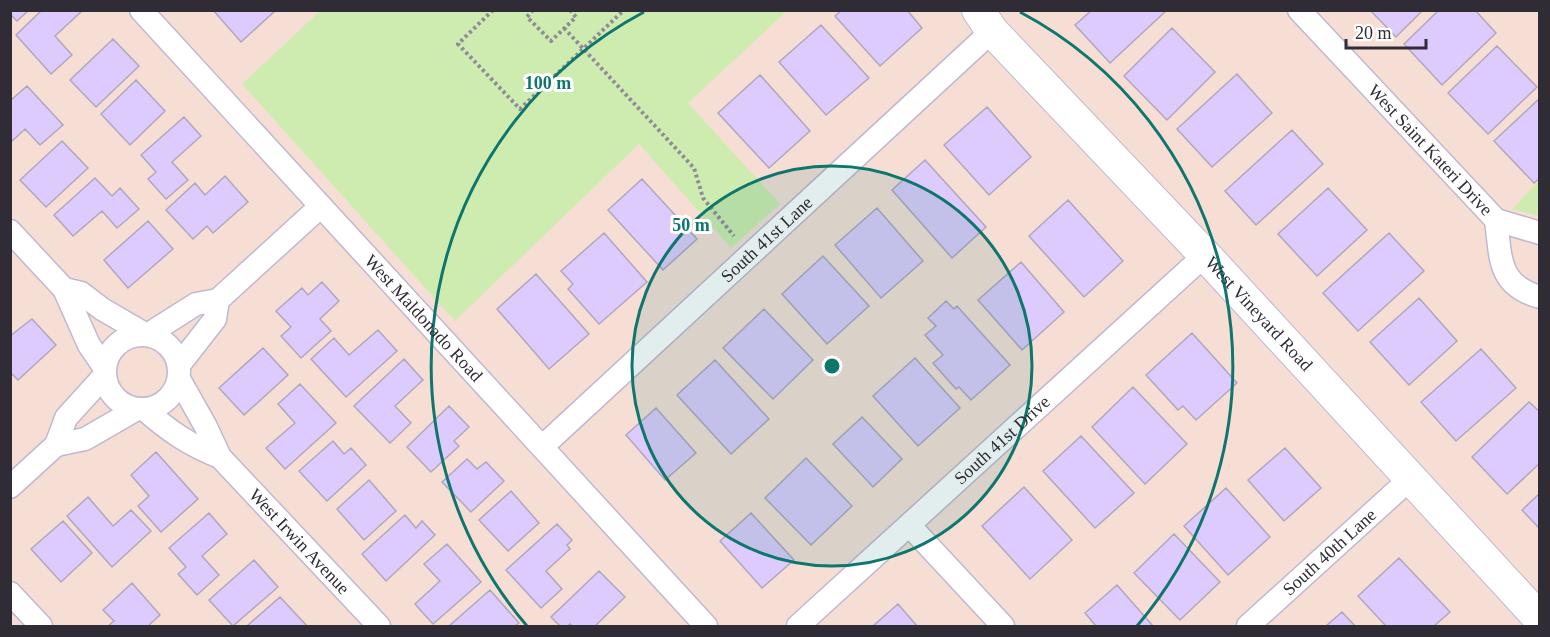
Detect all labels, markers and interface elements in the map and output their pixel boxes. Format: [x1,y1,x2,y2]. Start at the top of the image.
scale bar [1346,12,1426,50]
text: 20 m [1355,23,1392,43]
text: 100 m [525,73,571,93]
street label: West Saint Kateri Drive [1364,80,1497,220]
street label: South 41st Lane [717,192,816,286]
text: 50 m [672,215,710,235]
street label: West Maldonado Road [361,251,487,385]
street label: West Vineyard Road [1201,252,1316,375]
centre of rings [822,356,842,376]
street label: South 41st Drive [950,392,1054,489]
street label: West Irwin Avenue [245,485,354,598]
street label: South 40th Lane [1279,505,1380,599]

